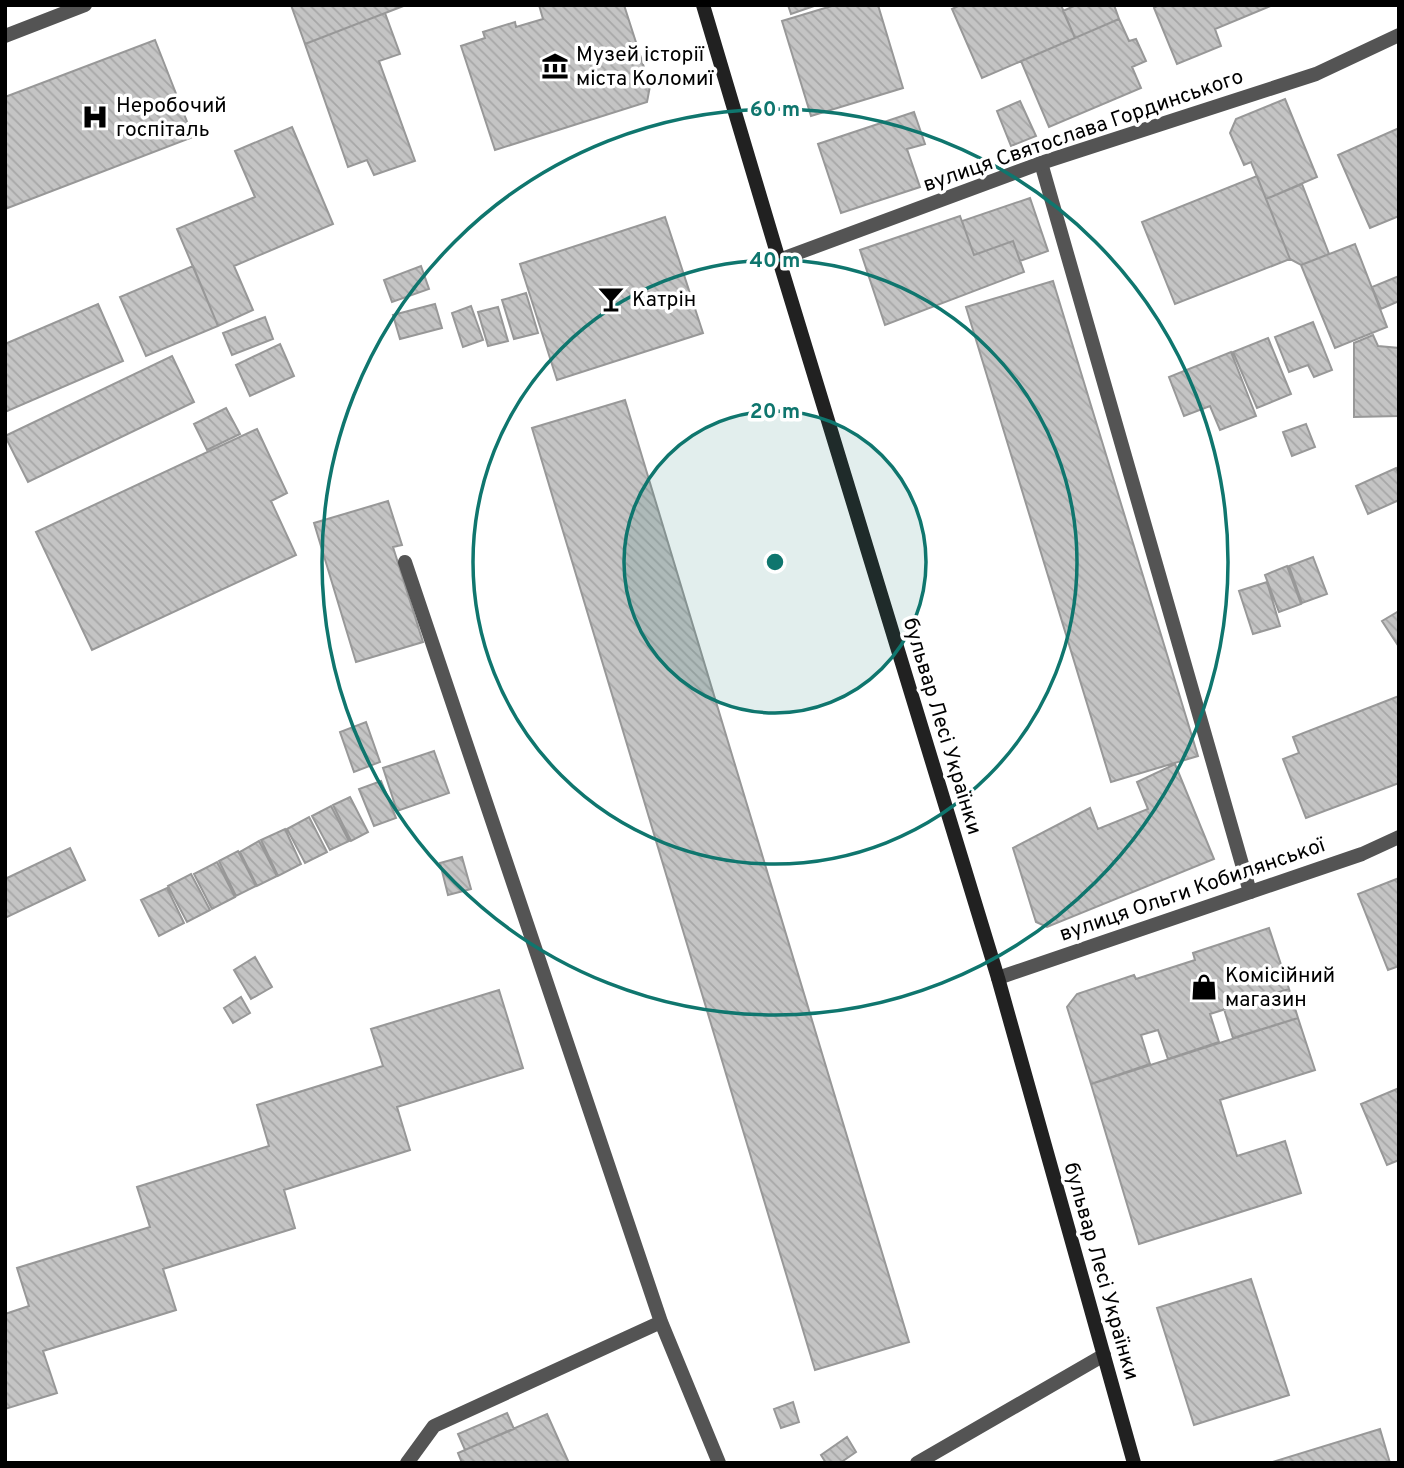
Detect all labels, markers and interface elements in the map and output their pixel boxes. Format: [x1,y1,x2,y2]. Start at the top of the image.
place label: Музей історії міста Коломиї [576,42,714,93]
museum icon: Музей історії міста Коломиї [540,51,570,81]
street label: вулиця Святослава Гординського [920,64,1247,199]
place label: Неробочий госпіталь [116,93,227,144]
text: 60 m [750,97,800,124]
hospital icon: Неробочий госпіталь [80,102,110,132]
text: 40 m [750,248,800,275]
bar icon: Катрін [596,284,626,314]
place label: Катрін [632,287,696,314]
text: 20 m [750,399,800,426]
centre of rings [763,550,787,574]
street label: бульвар Лесі Українки [896,615,987,838]
street label: вулиця Ольги Кобилянської [1056,832,1330,949]
place label: Комісійний магазин [1225,963,1335,1014]
shop icon: Комісійний магазин [1189,972,1219,1002]
street label: бульвар Лесі Українки [1057,1159,1145,1383]

